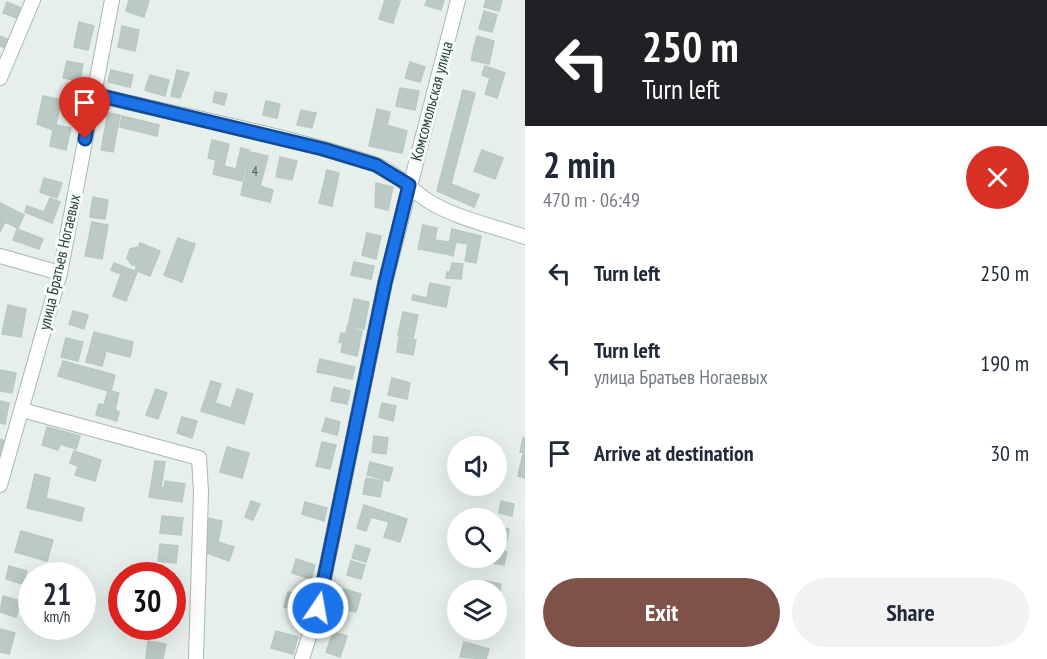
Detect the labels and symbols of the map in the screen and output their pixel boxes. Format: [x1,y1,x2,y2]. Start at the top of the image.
street label: Комсомольская улица [405,39,457,163]
pin [59,77,110,139]
house number: 4 [252,162,259,180]
street label: улица Братьев Ногаевых [34,192,84,332]
speed limit sign: 30 [108,562,186,640]
position arrow [286,576,350,640]

